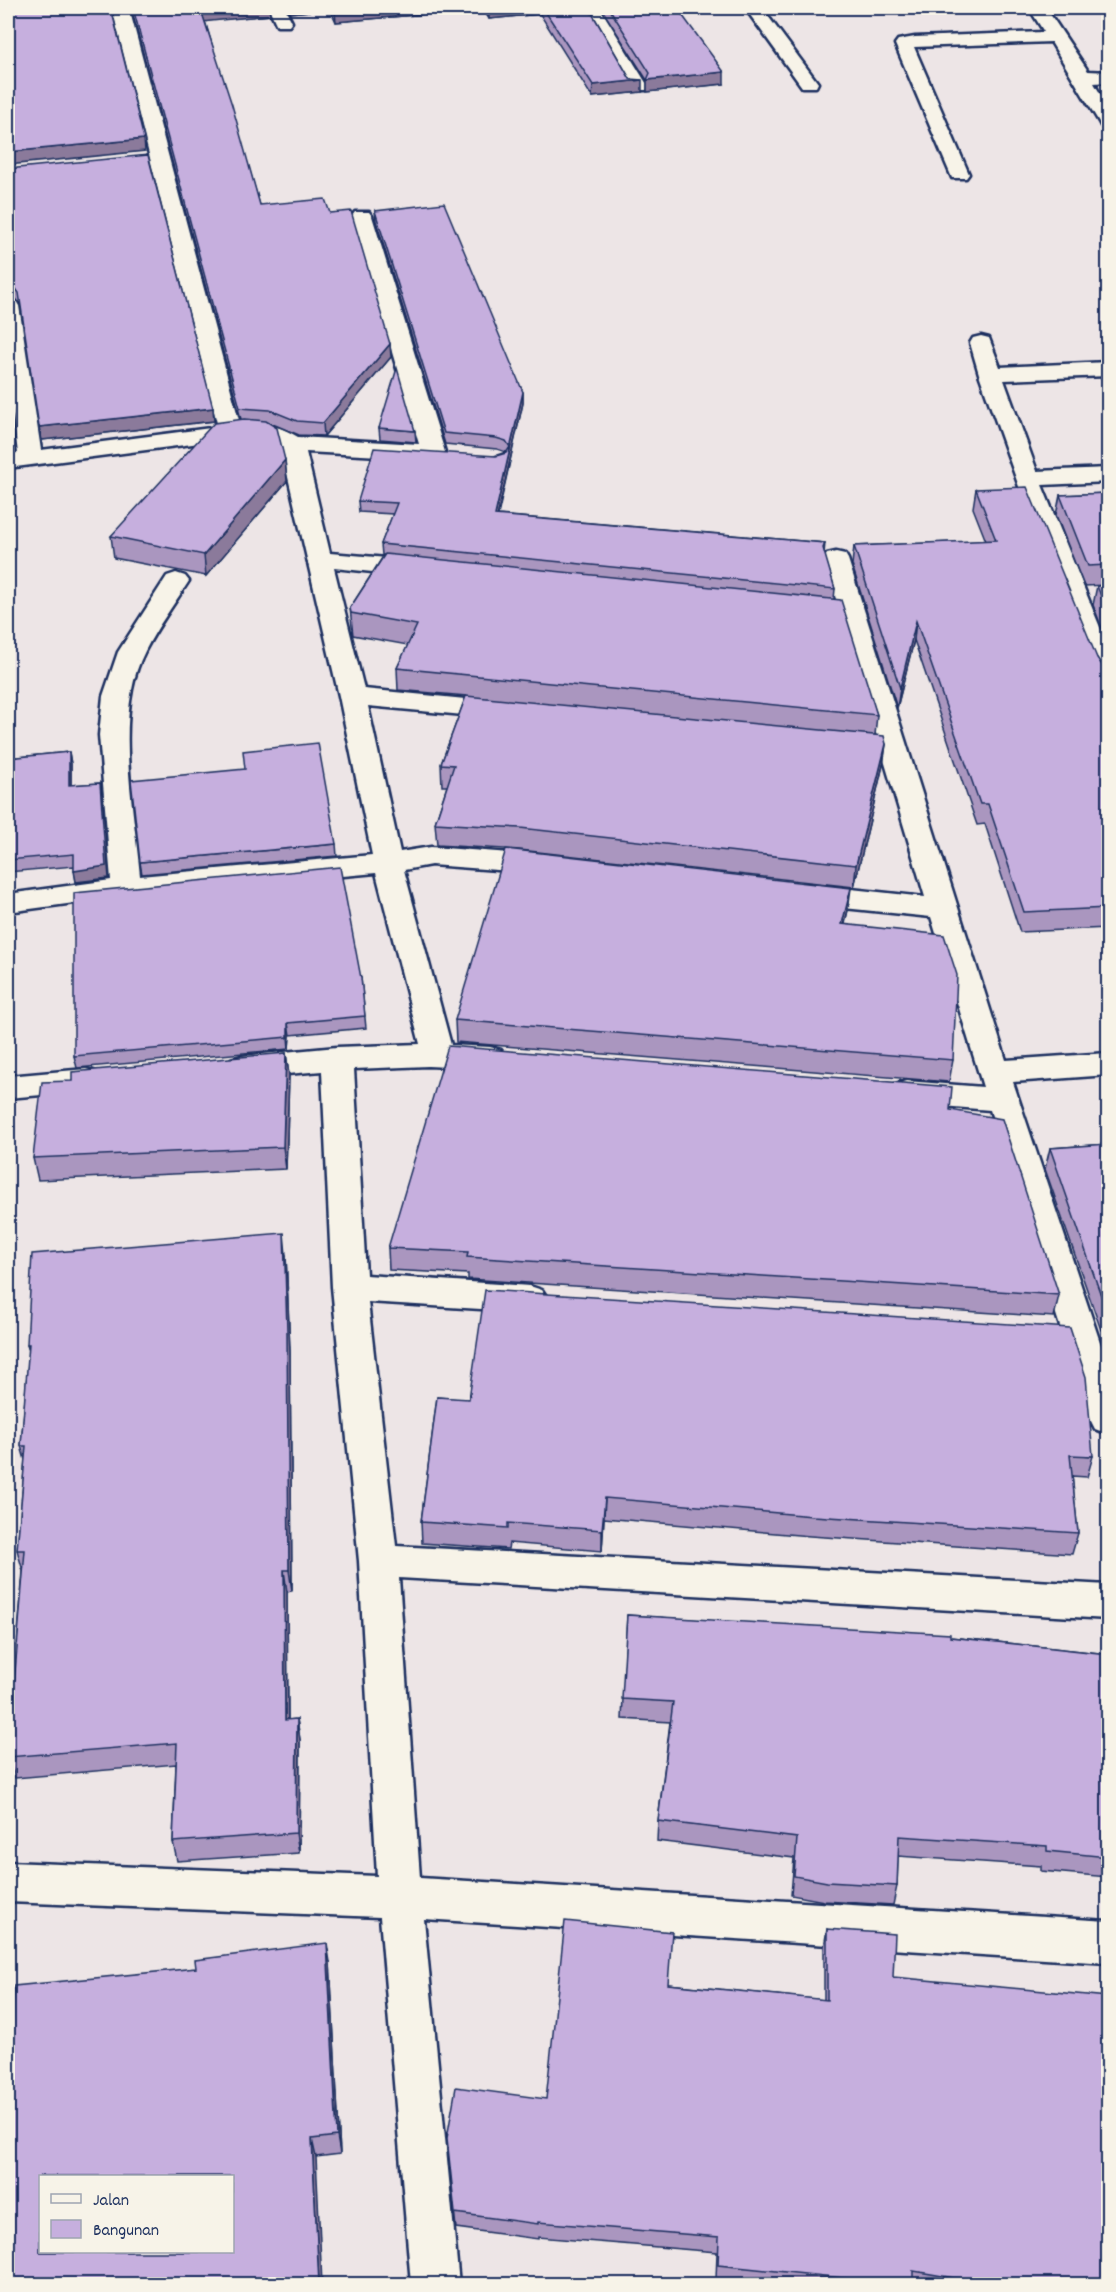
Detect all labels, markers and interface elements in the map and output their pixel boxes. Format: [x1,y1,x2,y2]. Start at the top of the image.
legend [39,2175,234,2253]
text: Jalan [93,2189,129,2214]
text: Bangunan [93,2219,159,2244]

